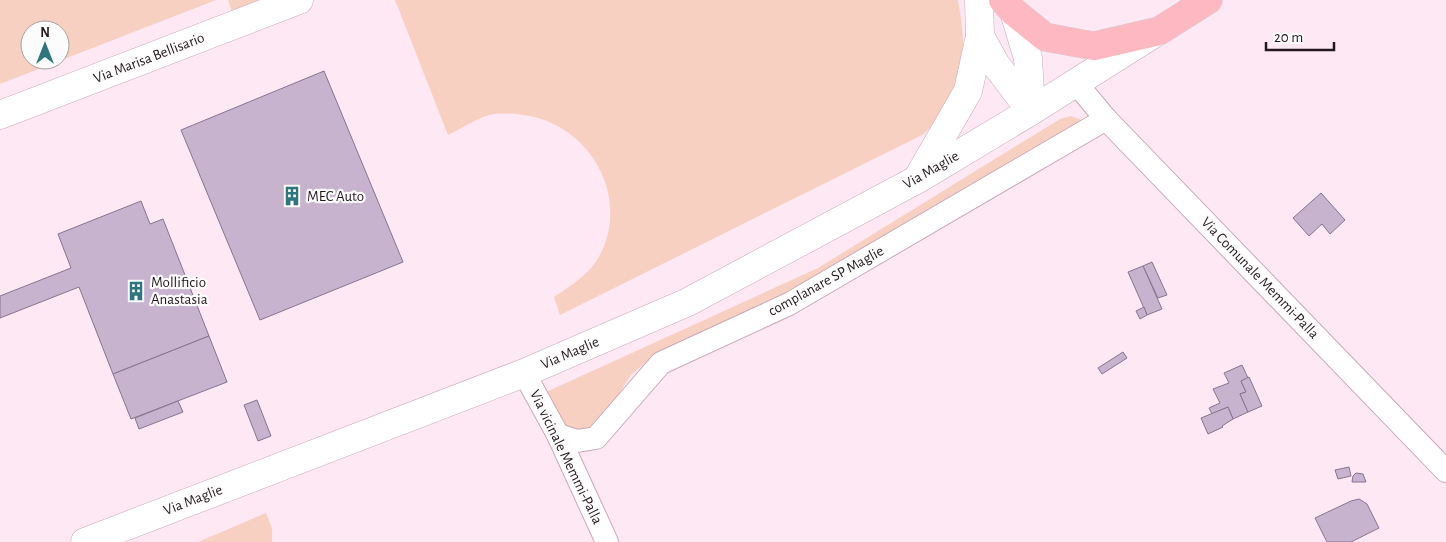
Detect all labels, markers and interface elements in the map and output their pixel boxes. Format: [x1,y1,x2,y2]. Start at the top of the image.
north arrow [20,20,70,70]
scale bar [1266,20,1334,52]
text: N [40,26,50,40]
street label: Via Marisa Bellisario [92,30,206,86]
text: 20 m [1274,30,1303,45]
street label: Via Maglie [901,148,962,192]
building icon: MEC Auto [281,185,303,207]
place label: MEC Auto [307,189,364,204]
street label: Via Comunale Memmi-Palla [1198,214,1322,342]
street label: complanare SP Maglie [766,243,886,319]
place label: Mollificio Anastasia [151,275,208,307]
building icon: Mollificio Anastasia [125,280,147,302]
street label: Via Maglie [539,334,601,372]
street label: Via vicinale Memmi-Palla [527,387,605,527]
street label: Via Maglie [162,482,225,518]

